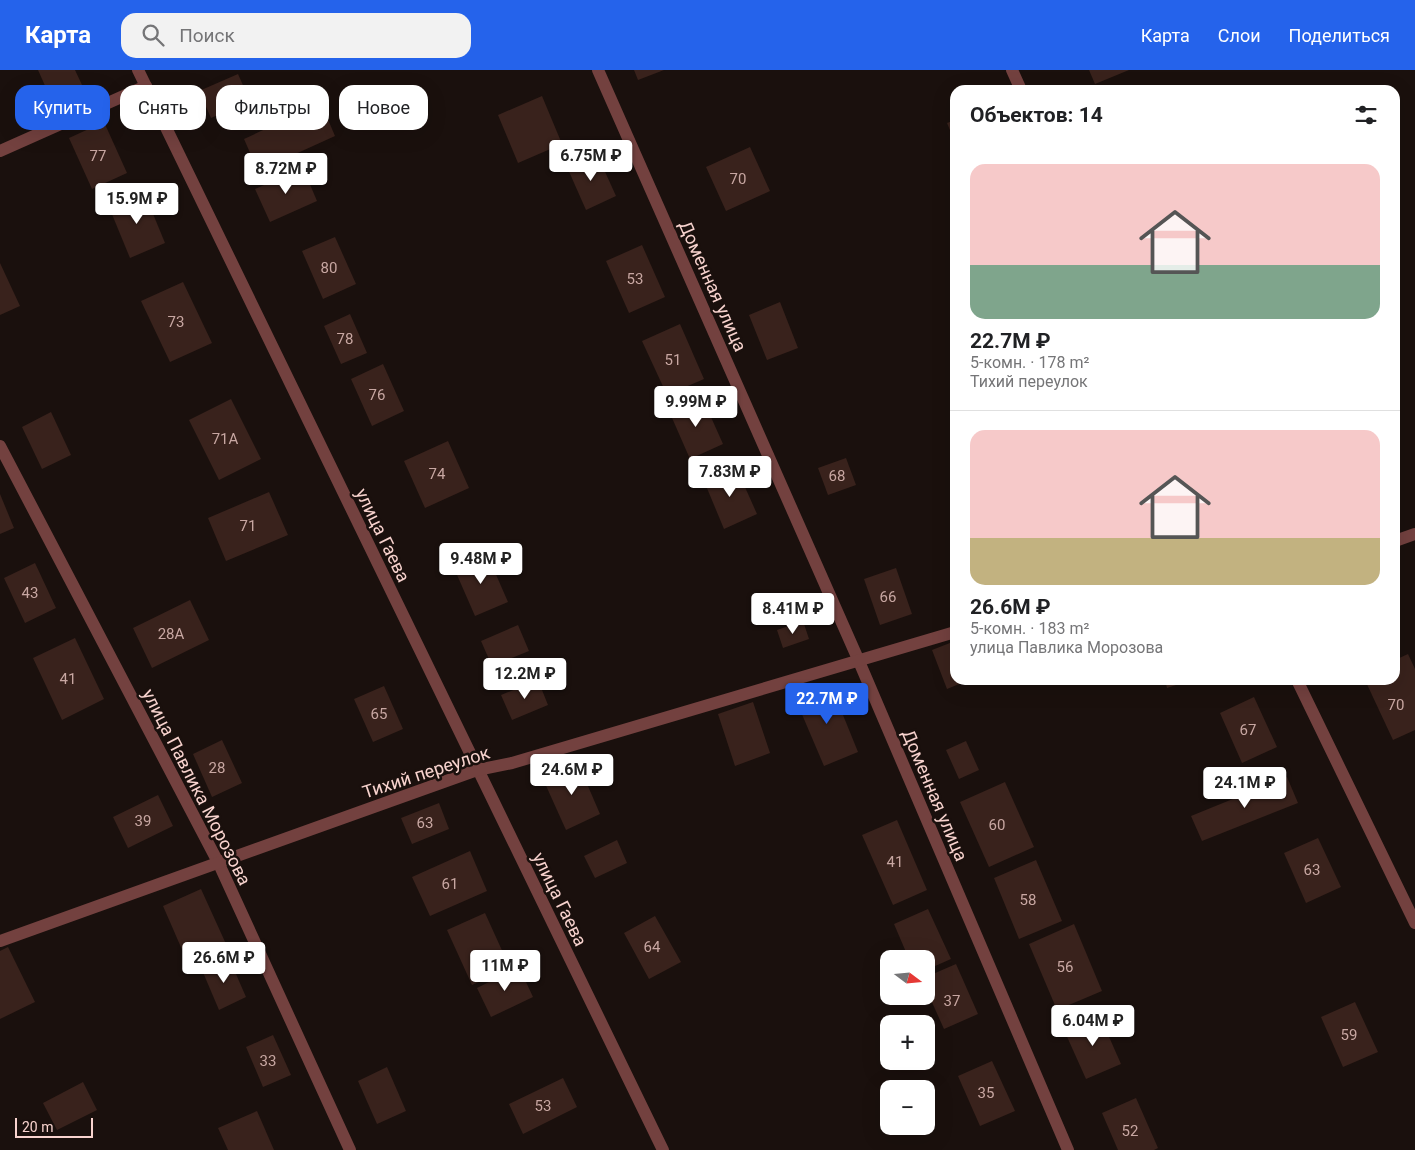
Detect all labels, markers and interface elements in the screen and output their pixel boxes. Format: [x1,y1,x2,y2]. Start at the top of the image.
search box [121,13,471,58]
text: Карта [25,21,91,49]
icon: search [139,21,167,49]
text: Поиск [179,24,235,47]
text: Карта [1141,25,1190,46]
text: Слои [1218,25,1261,46]
text: Поделиться [1289,25,1390,46]
chip: Купить [15,85,110,130]
chip: Снять [120,85,206,130]
chip: Фильтры [216,85,329,130]
chip: Новое [339,85,428,130]
icon: filters [1352,101,1380,129]
text: Объектов: 14 [970,103,1103,127]
pin: 6.75M ₽ [545,140,637,182]
text: 6.75M ₽ [560,146,622,165]
house number: 77 [90,147,106,165]
pin: 8.72M ₽ [240,152,332,195]
text: 8.72M ₽ [255,159,317,178]
house number: 70 [730,170,746,188]
pin: 15.9M ₽ [91,182,183,225]
text: 15.9M ₽ [106,189,168,208]
icon: home [1130,197,1220,287]
street label: Доменная улица [675,217,751,355]
house number: 80 [321,259,337,277]
house number: 53 [627,270,643,288]
house number: 73 [168,313,184,331]
text: 22.7M ₽ [970,329,1051,353]
house number: 78 [337,330,353,348]
house number: 51 [665,351,681,369]
text: 5-комн. · 178 m² [970,353,1089,372]
text: Тихий переулок [970,372,1088,391]
house number: 76 [369,386,385,404]
pin: 9.99M ₽ [650,386,742,428]
text: 9.99M ₽ [665,392,727,411]
house number: 71А [212,430,239,448]
pin: 7.83M ₽ [684,456,776,498]
text: 7.83M ₽ [699,462,761,481]
icon: home [1130,462,1220,552]
house number: 74 [429,465,446,483]
house number: 68 [829,467,845,485]
street label: улица Гаева [351,485,415,585]
house number: 71 [240,517,256,535]
pin: 9.48M ₽ [435,542,527,585]
text: 9.48M ₽ [450,549,512,568]
house number: 43 [22,584,38,602]
house number: 66 [880,588,896,606]
pin: 8.41M ₽ [747,592,839,635]
text: 26.6M ₽ [970,595,1051,619]
text: 8.41M ₽ [762,599,824,618]
text: 5-комн. · 183 m² [970,619,1089,638]
house number: 28А [158,625,185,643]
text: улица Павлика Морозова [970,638,1163,657]
pin: 12.2M ₽ [479,658,571,700]
text: 12.2M ₽ [494,664,556,683]
house number: 41 [60,670,76,688]
pin: 22.7M ₽ [781,682,873,725]
street label: улица Павлика Морозова [138,685,256,889]
text: 22.7M ₽ [796,689,858,708]
house number: 70 [1388,696,1404,714]
house number: 65 [371,705,387,723]
house number: 67 [1240,721,1256,739]
street label: Доменная улица [898,726,972,864]
street label: Тихий переулок [360,741,492,802]
pin: 24.6M ₽ [526,754,618,796]
house number: 28 [209,759,225,777]
text: 24.6M ₽ [541,760,603,779]
pin: 24.1M ₽ [1199,766,1291,809]
text: 24.1M ₽ [1214,773,1276,792]
house number: 39 [135,812,151,830]
house number: 63 [417,814,433,832]
house number: 60 [989,816,1005,834]
street label: улица Гаева [528,849,592,949]
house number: 41 [887,853,903,871]
house number: 63 [1304,861,1320,879]
house number: 61 [442,875,458,893]
house number: 58 [1020,891,1036,909]
house number: 64 [644,938,661,956]
pin: 26.6M ₽ [178,942,270,984]
text: 26.6M ₽ [193,948,255,967]
pin: 11M ₽ [470,950,540,992]
north arrow [880,950,935,1005]
map controls [880,950,935,1135]
text: 11M ₽ [481,956,529,975]
house number: 56 [1057,958,1073,976]
house number: 37 [944,992,960,1010]
pin: 6.04M ₽ [1047,1004,1139,1047]
text: 6.04M ₽ [1062,1011,1124,1030]
button: + [880,1015,935,1070]
house number: 59 [1341,1026,1357,1044]
house number: 33 [260,1052,276,1070]
button: − [880,1080,935,1135]
house number: 35 [978,1084,994,1102]
house number: 53 [535,1097,551,1115]
scale bar [15,1115,92,1138]
text: 20 m [22,1119,54,1135]
house number: 52 [1122,1122,1138,1140]

